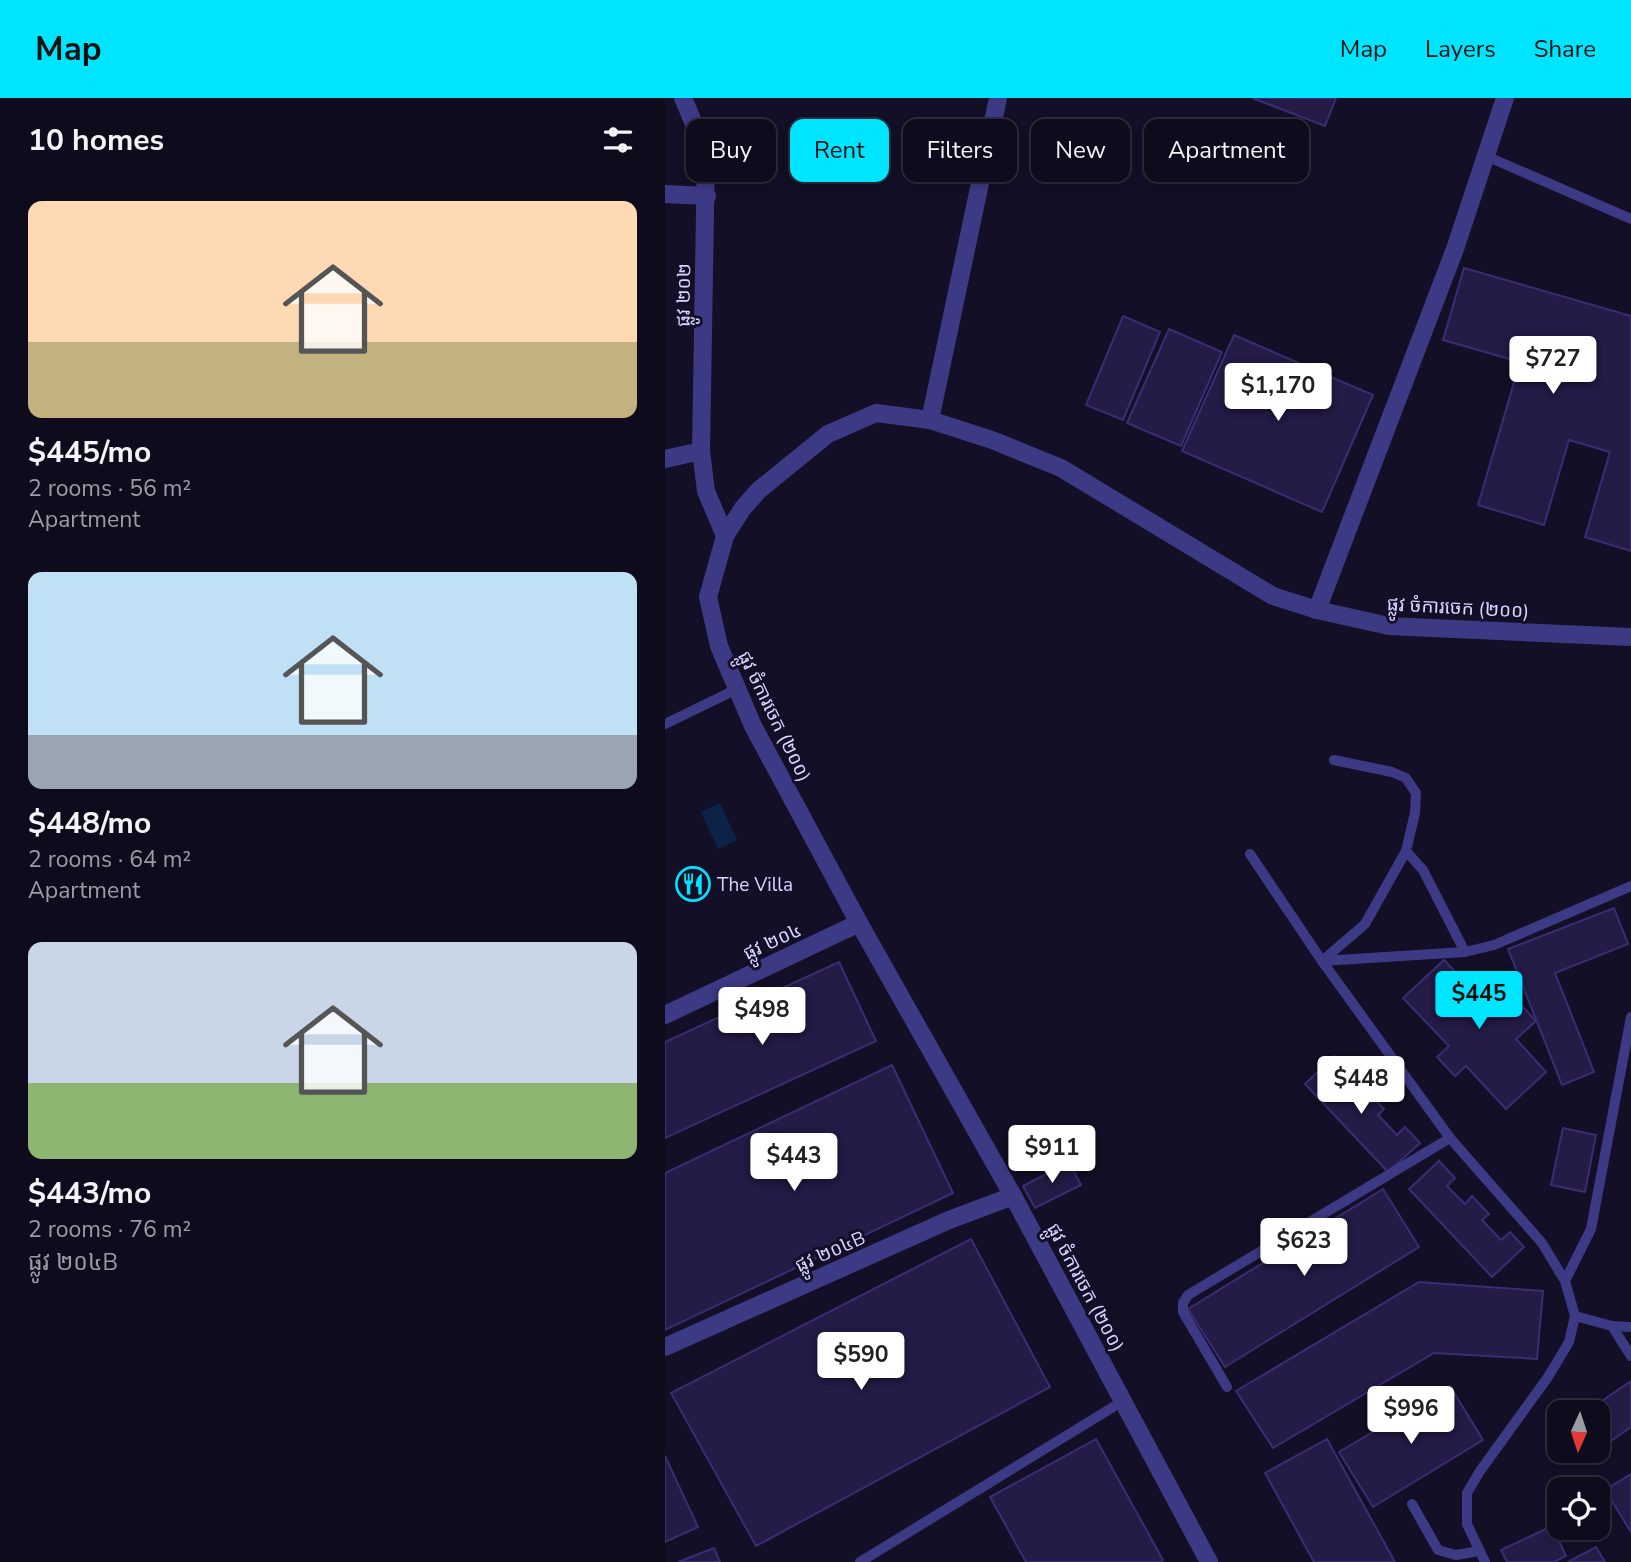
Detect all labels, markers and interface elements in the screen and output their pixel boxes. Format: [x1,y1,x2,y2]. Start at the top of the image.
text: Map [35,27,102,72]
text: Map [1340,33,1387,65]
text: Layers [1425,33,1496,65]
text: Share [1534,33,1596,65]
chip: Buy [686,119,776,182]
chip: Rent [790,119,889,182]
chip: Filters [903,119,1017,182]
chip: New [1031,119,1130,182]
chip: Apartment [1144,119,1309,182]
text: 10 homes [28,120,164,161]
icon: filters [599,121,637,159]
icon: home [270,246,396,372]
street label: ផ្លូវ ២០២ [670,263,701,327]
pin: $727 [1512,336,1594,396]
text: $727 [1525,343,1581,374]
pin: $1,170 [1221,364,1335,423]
text: $1,170 [1241,370,1315,401]
text: $445/mo [28,432,151,473]
text: 2 rooms · 56 m² [28,473,191,504]
text: Apartment [28,504,140,535]
street label: ផ្លូវ ចំការចេក (២០០) [1386,591,1530,628]
icon: home [270,617,396,743]
street label: ផ្លូវ ចំការចេក (២០០) [728,647,817,788]
text: $448/mo [28,803,151,844]
text: 2 rooms · 64 m² [28,844,191,875]
restaurant icon: The Villa [674,865,712,903]
place label: The Villa [717,872,793,898]
text: Apartment [28,875,140,906]
street label: ផ្លូវ ២០៤ [739,917,807,970]
pin: $445 [1438,972,1520,1031]
text: $445 [1451,978,1507,1009]
icon: home [270,987,396,1113]
pin: $498 [721,988,803,1047]
text: $498 [734,994,790,1025]
pin: $448 [1320,1056,1402,1116]
text: $448 [1333,1063,1389,1094]
pin: $911 [1011,1126,1093,1185]
text: $911 [1024,1132,1080,1163]
pin: $443 [753,1134,835,1193]
text: $443 [766,1140,822,1171]
text: $443/mo [28,1173,151,1214]
text: 2 rooms · 76 m² [28,1214,191,1245]
street label: ផ្លូវ ចំការចេក (២០០) [1037,1218,1130,1358]
pin: $623 [1263,1218,1345,1278]
street label: ផ្លូវ ២០៤B [791,1225,871,1282]
text: $623 [1276,1225,1332,1256]
text: ផ្លូវ ២០៤B [28,1247,118,1278]
pin: $590 [820,1332,902,1392]
text: $590 [833,1339,889,1370]
pin: $996 [1370,1386,1452,1446]
text: $996 [1383,1393,1439,1424]
north arrow [1547,1400,1610,1463]
map controls [1547,1400,1610,1540]
button: locate [1547,1477,1610,1540]

